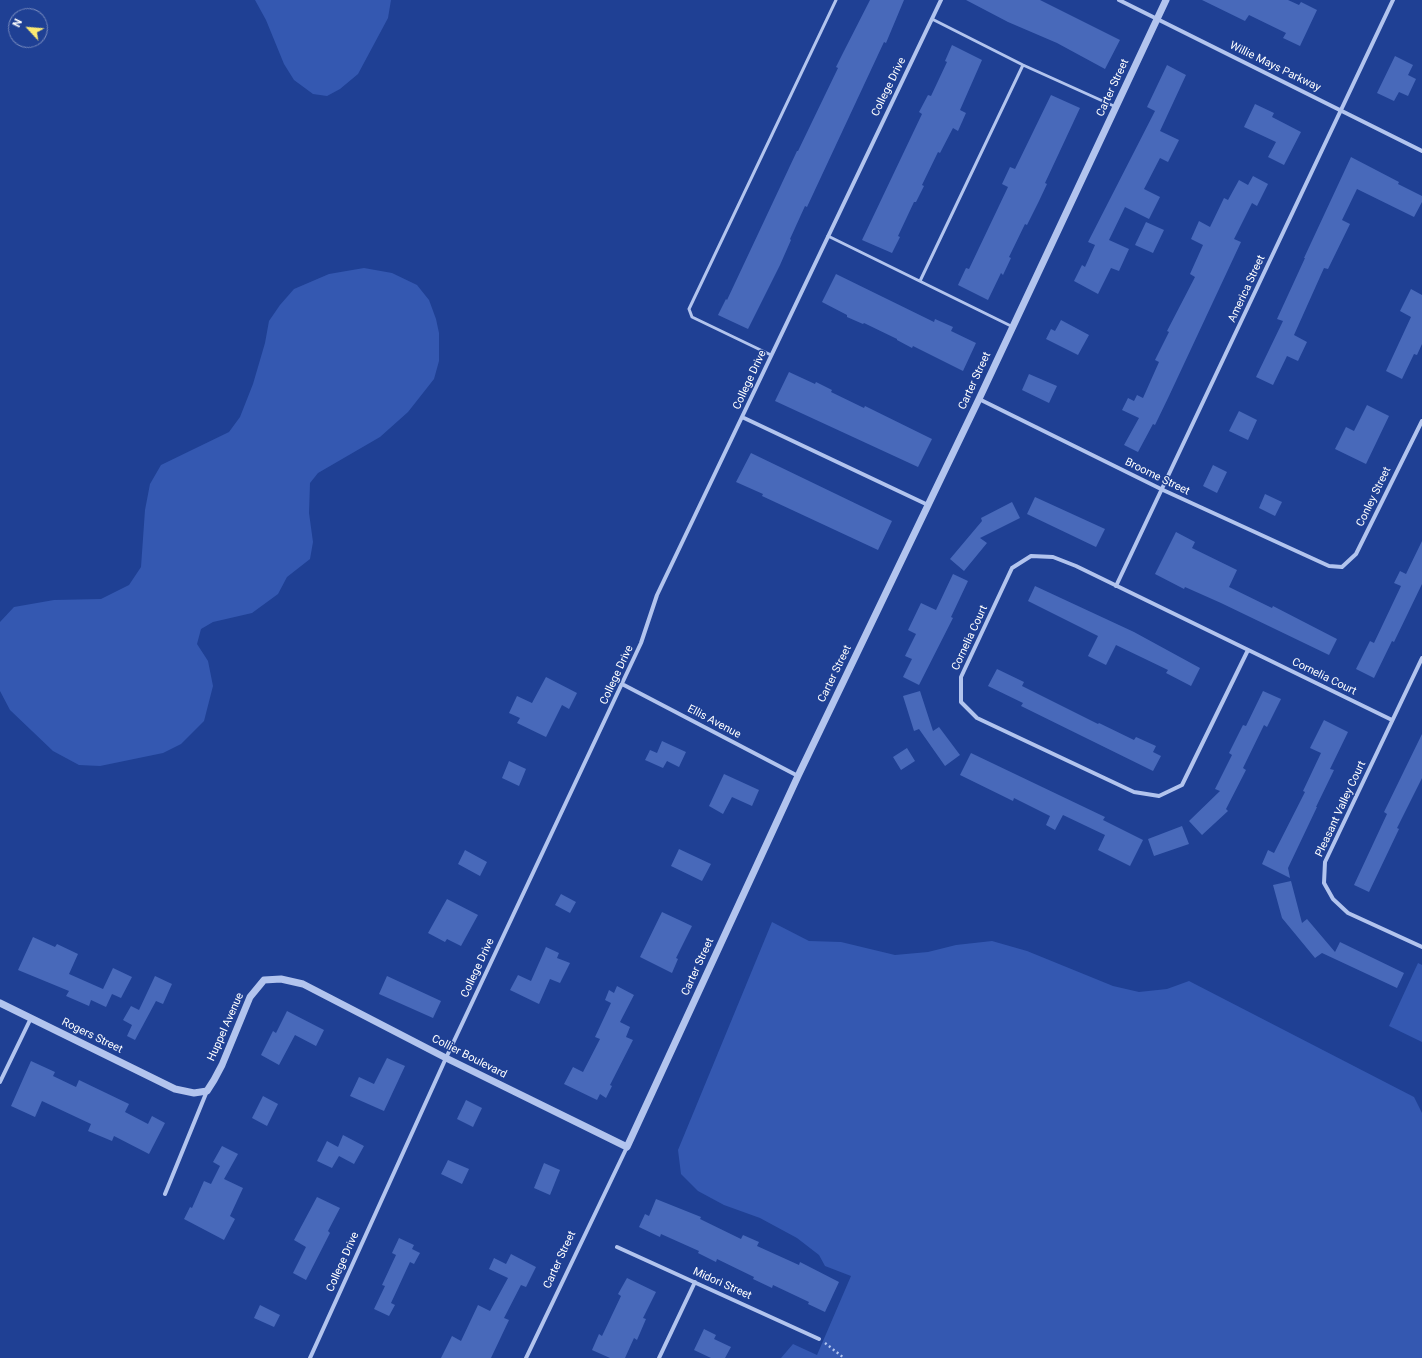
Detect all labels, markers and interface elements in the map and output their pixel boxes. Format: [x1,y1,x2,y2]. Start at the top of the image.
north arrow [8,8,48,48]
text: N [10,17,25,29]
street label: Willie Mays Parkway [1227,39,1323,95]
street label: College Drive [869,55,909,119]
street label: Carter Street [1094,57,1132,119]
street label: America Street [1226,253,1268,325]
street label: College Drive [730,348,770,412]
street label: Carter Street [956,350,994,412]
street label: Broome Street [1123,456,1191,498]
street label: Conley Street [1354,465,1394,529]
street label: Cornelia Court [949,603,991,673]
street label: College Drive [597,643,637,707]
street label: Carter Street [815,643,855,705]
street label: Cornelia Court [1290,656,1358,698]
street label: Ellis Avenue [685,702,743,742]
street label: Pleasant Valley Court [1313,759,1369,859]
street label: College Drive [458,936,498,1000]
street label: Carter Street [679,936,717,998]
street label: Huppel Avenue [205,991,247,1063]
street label: Rogers Street [59,1016,125,1056]
street label: Collier Boulevard [429,1032,509,1082]
street label: Carter Street [541,1229,579,1291]
street label: College Drive [324,1230,362,1294]
street label: Midori Street [691,1265,753,1303]

